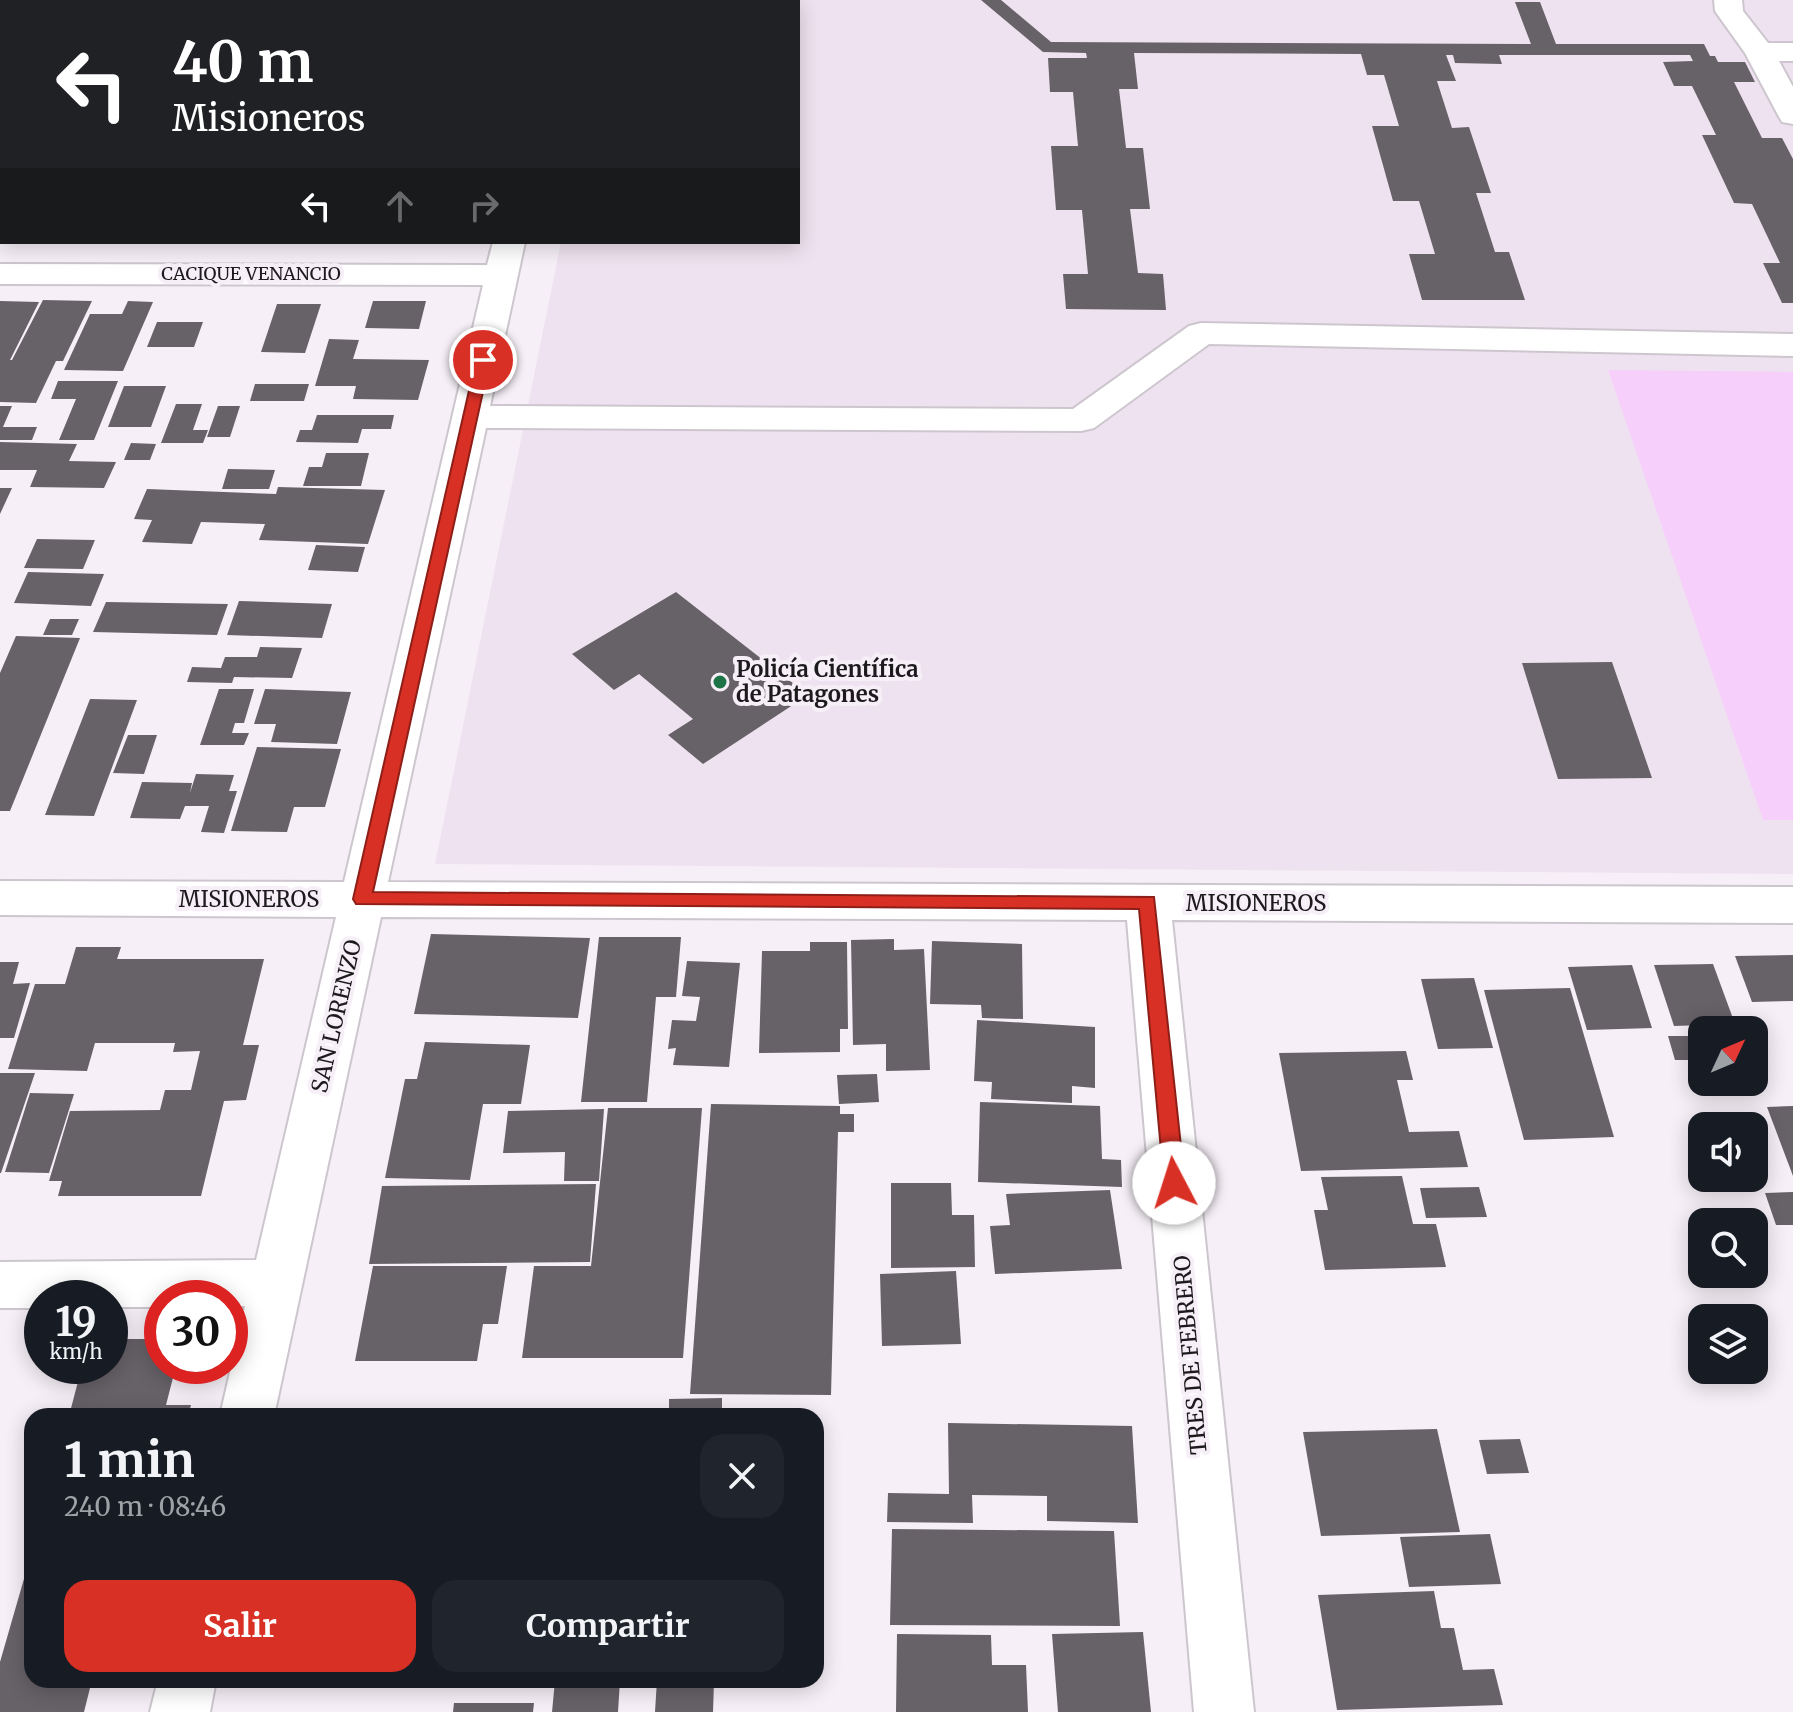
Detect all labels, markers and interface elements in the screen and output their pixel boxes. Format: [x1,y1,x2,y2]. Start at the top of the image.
text: 40 m [172,27,314,97]
icon: left [40,32,144,136]
text: Misioneros [172,96,365,141]
icon: left [294,184,338,228]
icon: ahead [378,184,422,228]
icon: right [462,184,506,228]
street label: CACIQUE VENANCIO [161,262,341,285]
pin [449,326,517,394]
icon: arrive [461,338,505,382]
place label: Policía Científica de Patagones [736,655,919,708]
marker: Policía Científica de Patagones [711,673,729,691]
street label: MISIONEROS [179,885,319,913]
street label: MISIONEROS [1186,889,1326,917]
street label: SAN LORENZO [305,937,367,1095]
north arrow [1688,1016,1768,1096]
map controls [1688,1016,1768,1384]
button: sound [1688,1112,1768,1192]
position arrow [1132,1141,1216,1225]
button: search [1688,1208,1768,1288]
street label: TRES DE FEBRERO [1167,1254,1213,1456]
speed limit sign: 30 [144,1280,248,1384]
text: 19 [55,1297,97,1347]
button: layers [1688,1304,1768,1384]
text: km/h [50,1339,102,1364]
text: 1 min [64,1430,195,1490]
button: close [700,1434,784,1518]
text: 240 m · 08:46 [64,1490,226,1523]
button: Salir [64,1580,416,1672]
button: Compartir [432,1580,784,1672]

